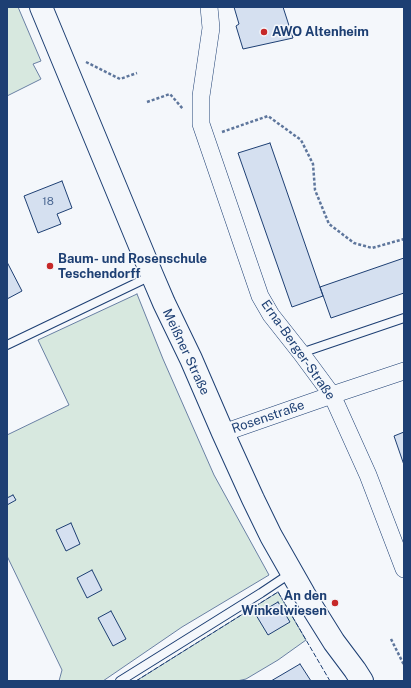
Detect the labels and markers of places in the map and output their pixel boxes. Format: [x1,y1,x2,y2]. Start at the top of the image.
place label: AWO Altenheim [272,24,369,40]
marker: AWO Altenheim [259,27,269,37]
place label: Baum- und Rosenschule Teschendorff [58,251,207,282]
marker: Baum- und Rosenschule Teschendorff [45,261,55,271]
place label: An den Winkelwiesen [241,588,327,619]
marker: An den Winkelwiesen [330,598,340,608]

